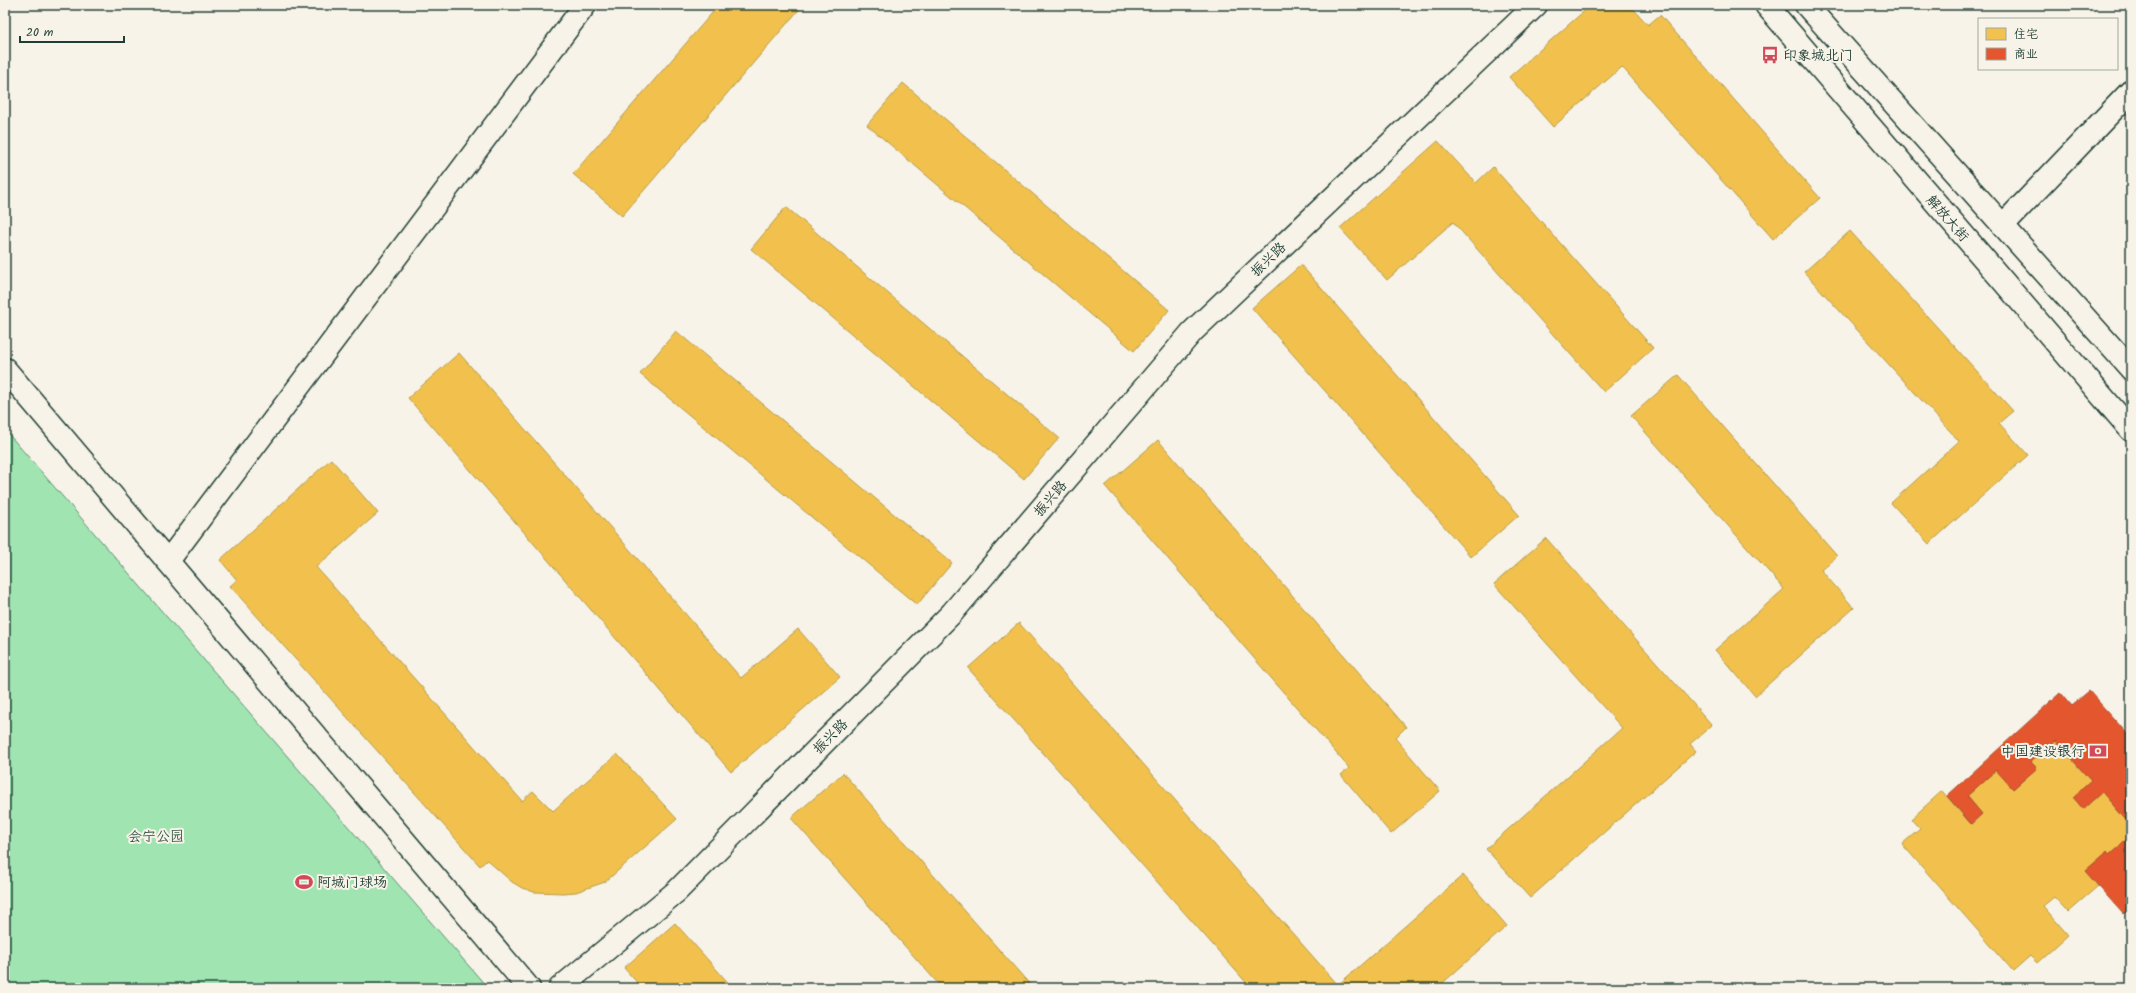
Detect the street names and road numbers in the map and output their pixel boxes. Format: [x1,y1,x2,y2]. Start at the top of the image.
street label: 解放大街 [1921,190,1974,247]
street label: 振兴路 [1246,237,1291,282]
street label: 振兴路 [1029,476,1073,522]
street label: 振兴路 [808,714,853,759]

